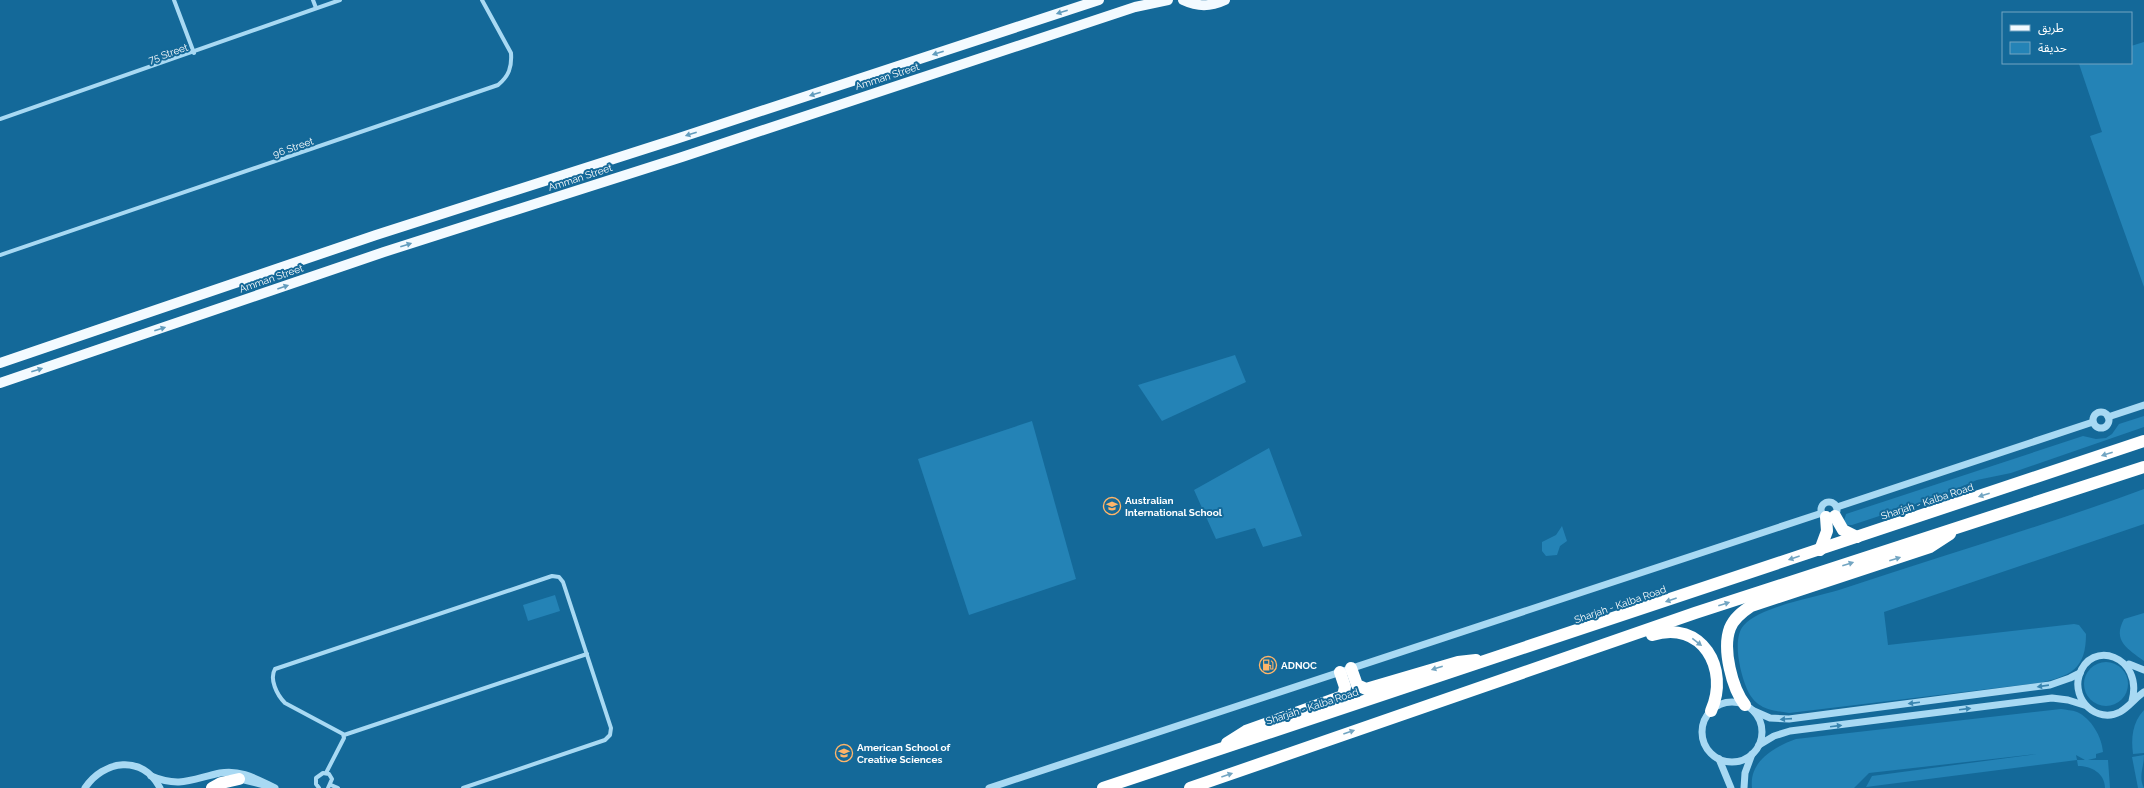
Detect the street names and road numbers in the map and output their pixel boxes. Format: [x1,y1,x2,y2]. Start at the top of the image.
street label: 75 Street [147,41,190,65]
street label: Amman Street [854,61,921,92]
street label: 96 Street [271,135,315,160]
street label: Amman Street [547,162,614,193]
street label: Amman Street [238,262,305,295]
street label: Sharjah - Kalba Road [1880,481,1975,522]
street label: Sharjah - Kalba Road [1573,584,1668,625]
street label: Sharjah - Kalba Road [1265,686,1360,727]

